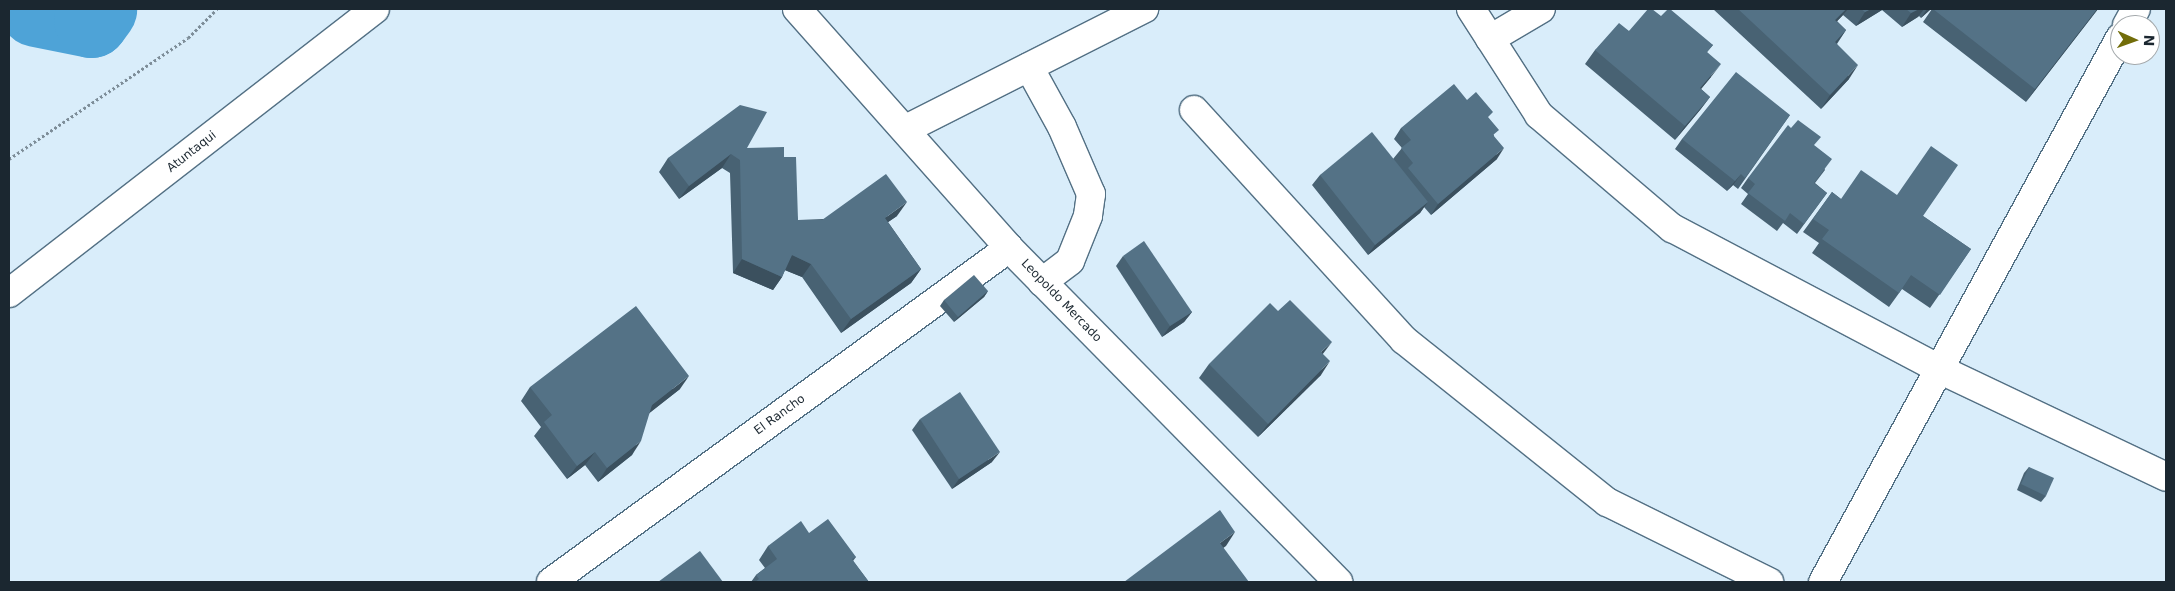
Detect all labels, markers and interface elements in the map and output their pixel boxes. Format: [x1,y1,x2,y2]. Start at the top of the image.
north arrow [2110,15,2160,65]
text: N [2141,34,2157,47]
street label: Atuntaqui [165,128,219,176]
street label: Leopoldo Mercado [1018,257,1104,345]
street label: El Rancho [752,392,808,438]

